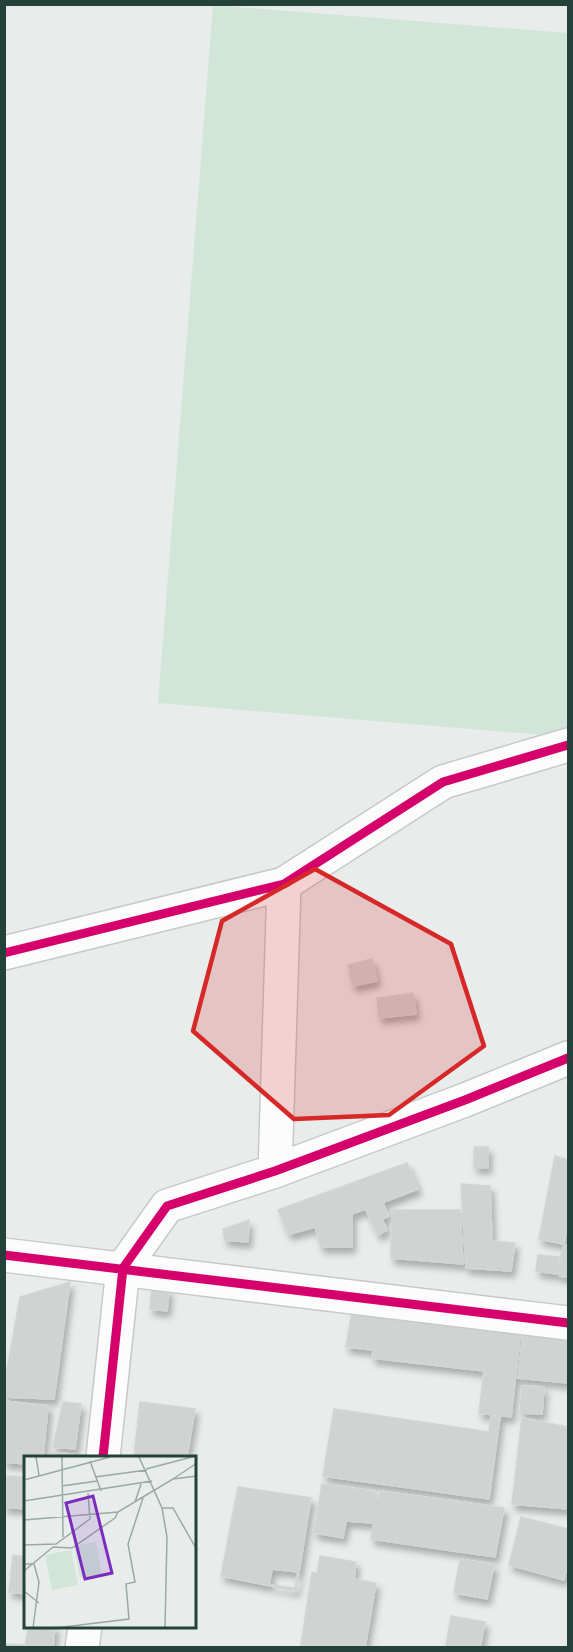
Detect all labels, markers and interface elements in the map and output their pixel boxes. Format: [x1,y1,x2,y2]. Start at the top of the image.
inset map [24,1456,196,1628]

